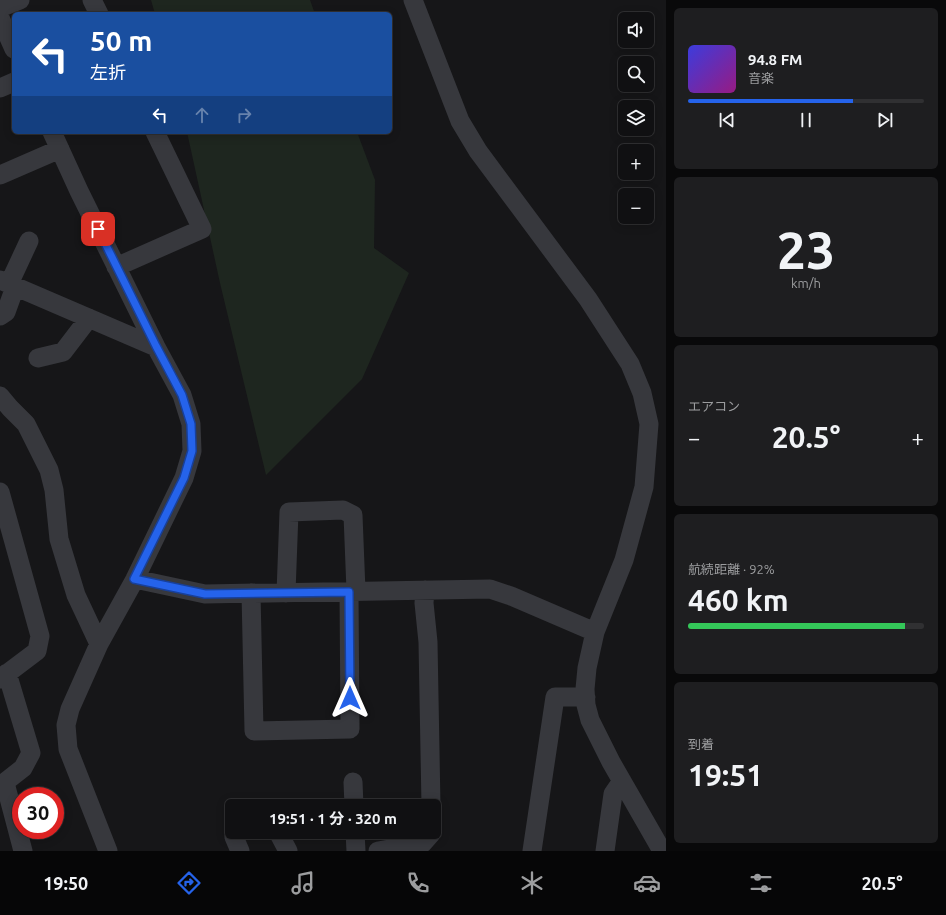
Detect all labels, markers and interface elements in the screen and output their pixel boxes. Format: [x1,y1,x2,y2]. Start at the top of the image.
map controls [618,12,654,224]
button: sound [618,12,654,48]
text: 50 m [90,25,152,56]
icon: left [24,28,76,80]
text: 94.8 FM [748,51,802,68]
button: search [618,56,654,92]
text: 左折 [90,62,126,82]
text: 音楽 [748,71,774,85]
button: layers [618,100,654,136]
icon: left [149,104,171,126]
icon: ahead [191,104,213,126]
icon: right [233,104,255,126]
icon: previous [716,109,738,131]
icon: pause [795,109,817,131]
icon: next [874,109,896,131]
button: + [618,144,654,180]
button: − [618,188,654,224]
pin [81,212,115,246]
icon: arrive [87,218,109,240]
text: 23 [777,221,835,279]
text: km/h [791,276,821,290]
text: エアコン [688,399,740,413]
text: 20.5° [772,420,840,454]
text: − [688,425,700,450]
text: + [912,425,924,450]
text: 航続距離 · 92% [688,562,775,576]
text: 460 km [688,583,789,617]
position arrow [329,677,371,719]
text: 到着 [688,737,714,751]
text: 19:51 [688,758,763,792]
speed limit sign: 30 [12,787,64,839]
text: 19:51 · 1 分 · 320 m [269,810,397,827]
icon: directions [175,869,203,897]
icon: music [289,869,317,897]
icon: phone [404,869,432,897]
icon: climate [518,869,546,897]
icon: car [633,869,661,897]
icon: filters [747,869,775,897]
text: 19:50 [43,873,88,893]
text: 20.5° [861,873,903,893]

